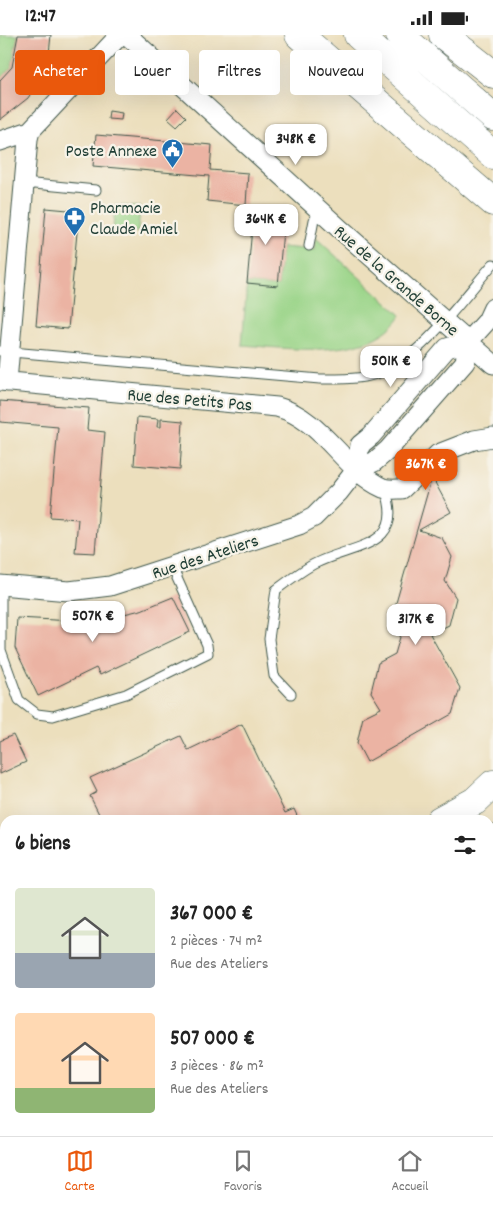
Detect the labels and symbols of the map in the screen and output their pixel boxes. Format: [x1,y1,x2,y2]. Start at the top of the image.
pin: 348K € [255,123,337,166]
public building icon: Poste Annexe [161,138,185,169]
place label: Poste Annexe [66,140,157,165]
place label: Pharmacie Claude Amiel [90,197,178,243]
pin: 364K € [225,203,307,246]
pharmacy icon: Pharmacie Claude Amiel [62,205,86,236]
street label: Rue de la Grande Borne [327,221,463,343]
pin: 501K € [350,345,432,388]
street label: Rue des Petits Pas [126,384,253,419]
pin: 367K € [385,449,467,491]
street label: Rue des Ateliers [149,529,262,587]
pin: 507K € [52,601,134,643]
pin: 317K € [375,603,457,646]

